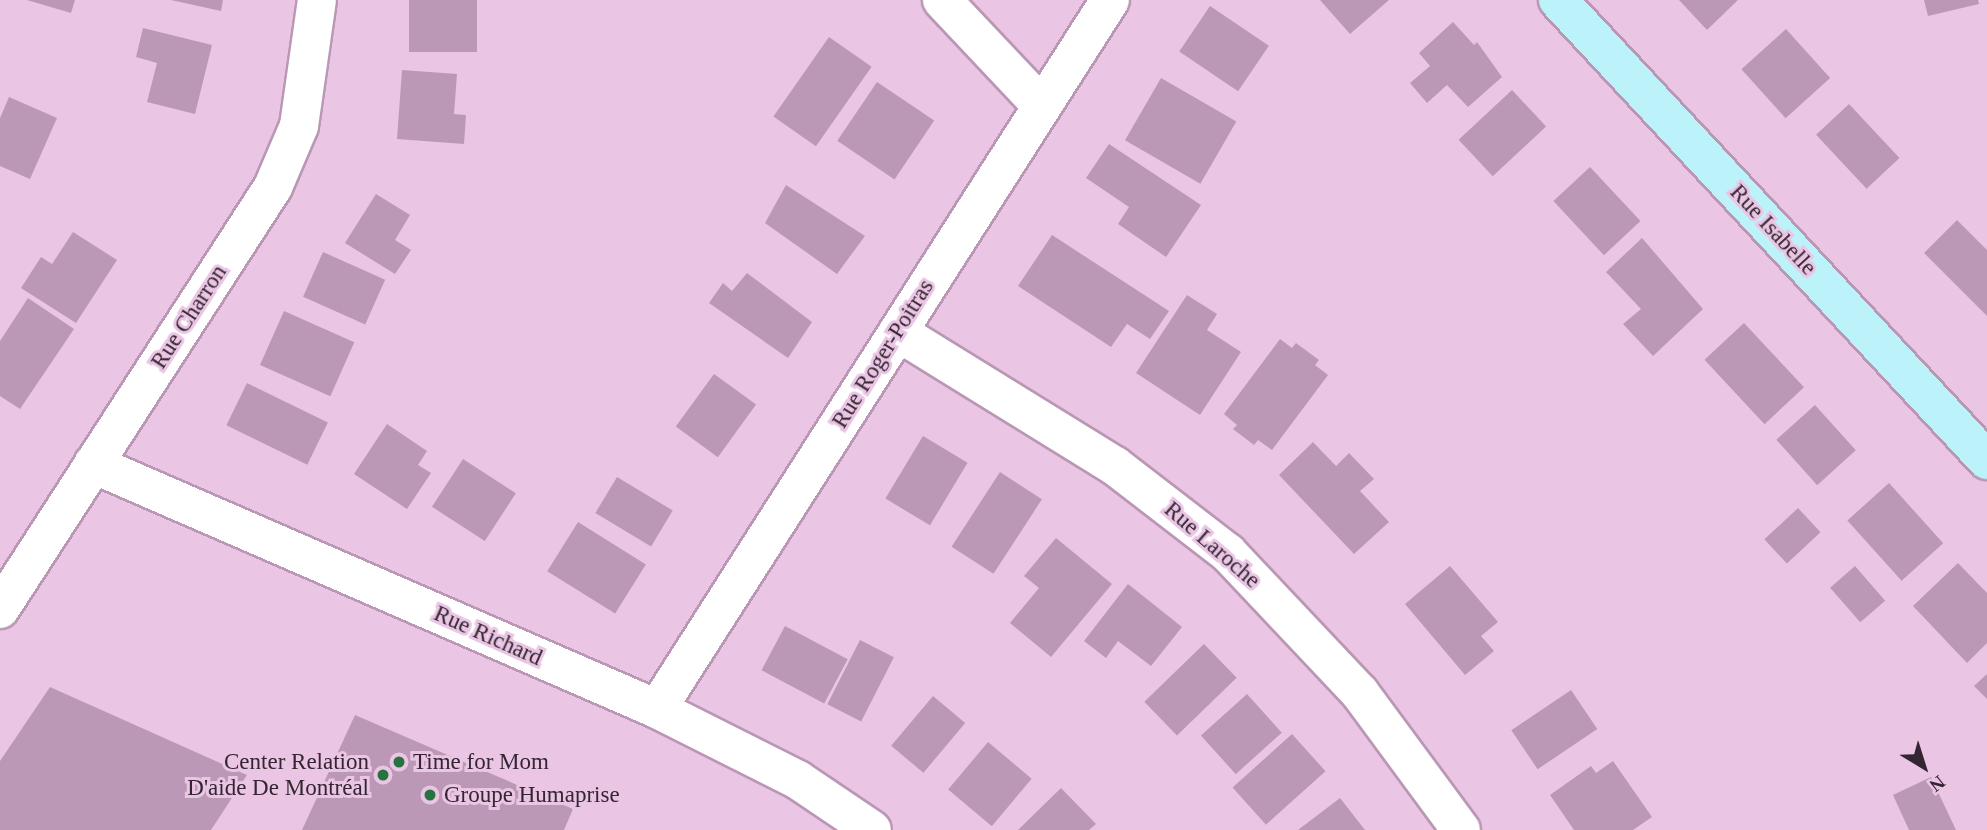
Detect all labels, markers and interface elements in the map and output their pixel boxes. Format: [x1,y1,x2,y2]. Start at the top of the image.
street label: Rue Isabelle [1724,179,1822,281]
street label: Rue Charron [145,260,233,374]
street label: Rue Roger-Poitras [826,275,940,433]
street label: Rue Laroche [1158,496,1266,594]
street label: Rue Richard [430,600,546,672]
north arrow [1889,732,1959,802]
place label: Center Relation D'aide De Montréal [187,748,369,802]
place label: Time for Mom [413,748,549,776]
marker: Time for Mom [391,754,407,770]
marker: Center Relation D'aide De Montréal [375,767,391,783]
text: N [1925,771,1949,796]
place label: Groupe Humaprise [444,781,620,809]
marker: Groupe Humaprise [422,787,438,803]

